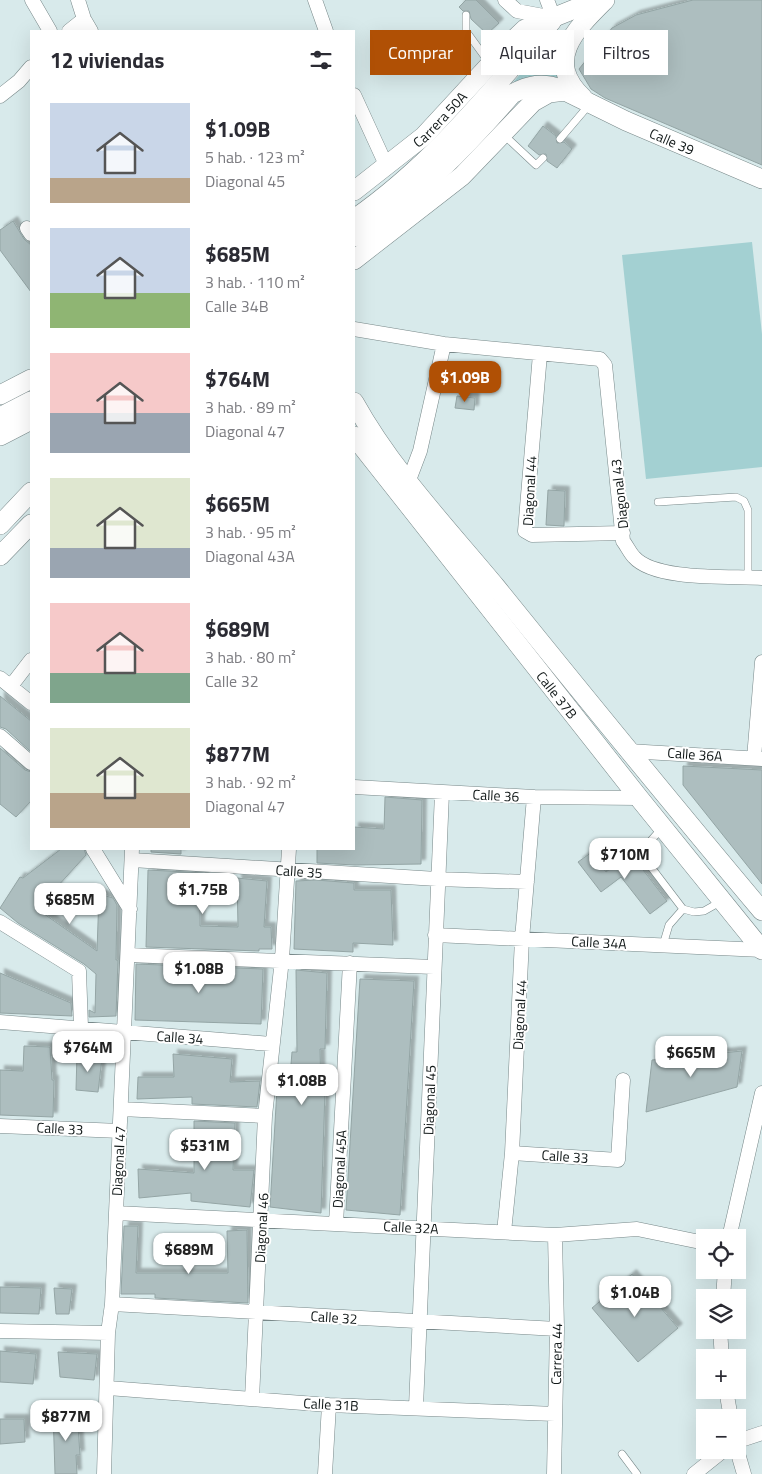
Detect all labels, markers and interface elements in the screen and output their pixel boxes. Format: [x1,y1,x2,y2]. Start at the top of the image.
chip: Comprar [370,30,471,75]
chip: Alquilar [481,30,574,75]
chip: Filtros [584,30,668,75]
text: 12 viviendas [50,44,164,76]
icon: filters [307,46,335,74]
street label: Carrera 50A [408,86,472,152]
text: $1.09B [205,113,270,145]
street label: Calle 39 [646,122,698,160]
icon: home [90,123,150,183]
text: 5 hab. · 123 m² [205,145,305,169]
text: Diagonal 45 [205,169,285,193]
text: $685M [205,238,270,270]
icon: home [90,248,150,308]
text: 3 hab. · 110 m² [205,270,305,294]
text: Calle 34B [205,294,269,318]
pin: $1.09B [424,360,506,403]
text: $764M [205,363,270,395]
text: $1.09B [440,365,490,389]
icon: home [90,373,150,433]
text: 3 hab. · 89 m² [205,395,296,419]
text: Diagonal 47 [205,419,285,443]
street label: Diagonal 44 [517,455,541,527]
street label: Diagonal 43 [605,458,633,530]
text: $665M [205,488,270,520]
icon: home [90,498,150,558]
text: 3 hab. · 95 m² [205,520,296,544]
text: Diagonal 43A [205,544,295,568]
text: $689M [205,613,270,645]
icon: home [90,623,150,683]
text: 3 hab. · 80 m² [205,645,296,669]
street label: Calle 37B [532,666,583,723]
text: Calle 32 [205,669,259,693]
text: $877M [205,738,270,770]
street label: Calle 36A [667,742,724,766]
icon: home [90,748,150,808]
text: 3 hab. · 92 m² [205,770,296,794]
street label: Calle 36 [472,783,520,807]
text: Diagonal 47 [205,794,285,818]
pin: $710M [590,838,660,880]
text: $710M [600,842,650,866]
street label: Calle 35 [275,859,323,883]
pin: $1.75B [162,872,244,915]
text: $1.75B [178,877,228,901]
pin: $685M [35,882,105,925]
text: $685M [45,887,95,911]
street label: Calle 34A [571,930,628,954]
pin: $1.08B [158,952,240,994]
text: $1.08B [174,956,224,980]
street label: Diagonal 44 [507,979,531,1051]
street label: Calle 34 [156,1025,204,1049]
pin: $764M [53,1030,123,1073]
text: $764M [63,1035,113,1059]
pin: $665M [656,1036,726,1078]
text: $665M [666,1040,716,1064]
pin: $1.08B [261,1064,343,1106]
street label: Diagonal 45 [417,1064,441,1135]
text: $1.08B [277,1068,327,1092]
street label: Calle 33 [36,1116,84,1140]
street label: Diagonal 47 [106,1125,130,1197]
pin: $531M [170,1128,240,1171]
street label: Diagonal 45A [326,1129,352,1209]
text: $531M [180,1133,230,1157]
street label: Calle 33 [541,1144,589,1168]
street label: Diagonal 46 [249,1192,273,1264]
street label: Calle 32A [383,1215,440,1239]
map controls [696,1229,746,1459]
button: locate [696,1229,746,1279]
pin: $689M [154,1232,224,1275]
text: $689M [164,1237,214,1261]
pin: $1.04B [594,1276,676,1318]
text: $1.04B [610,1280,660,1304]
button: layers [696,1289,746,1339]
street label: Calle 32 [310,1305,358,1329]
street label: Carrera 44 [545,1323,567,1385]
button: + [696,1349,746,1399]
street label: Calle 31B [303,1392,359,1416]
pin: $877M [31,1400,101,1442]
text: $877M [41,1404,91,1428]
button: − [696,1409,746,1459]

